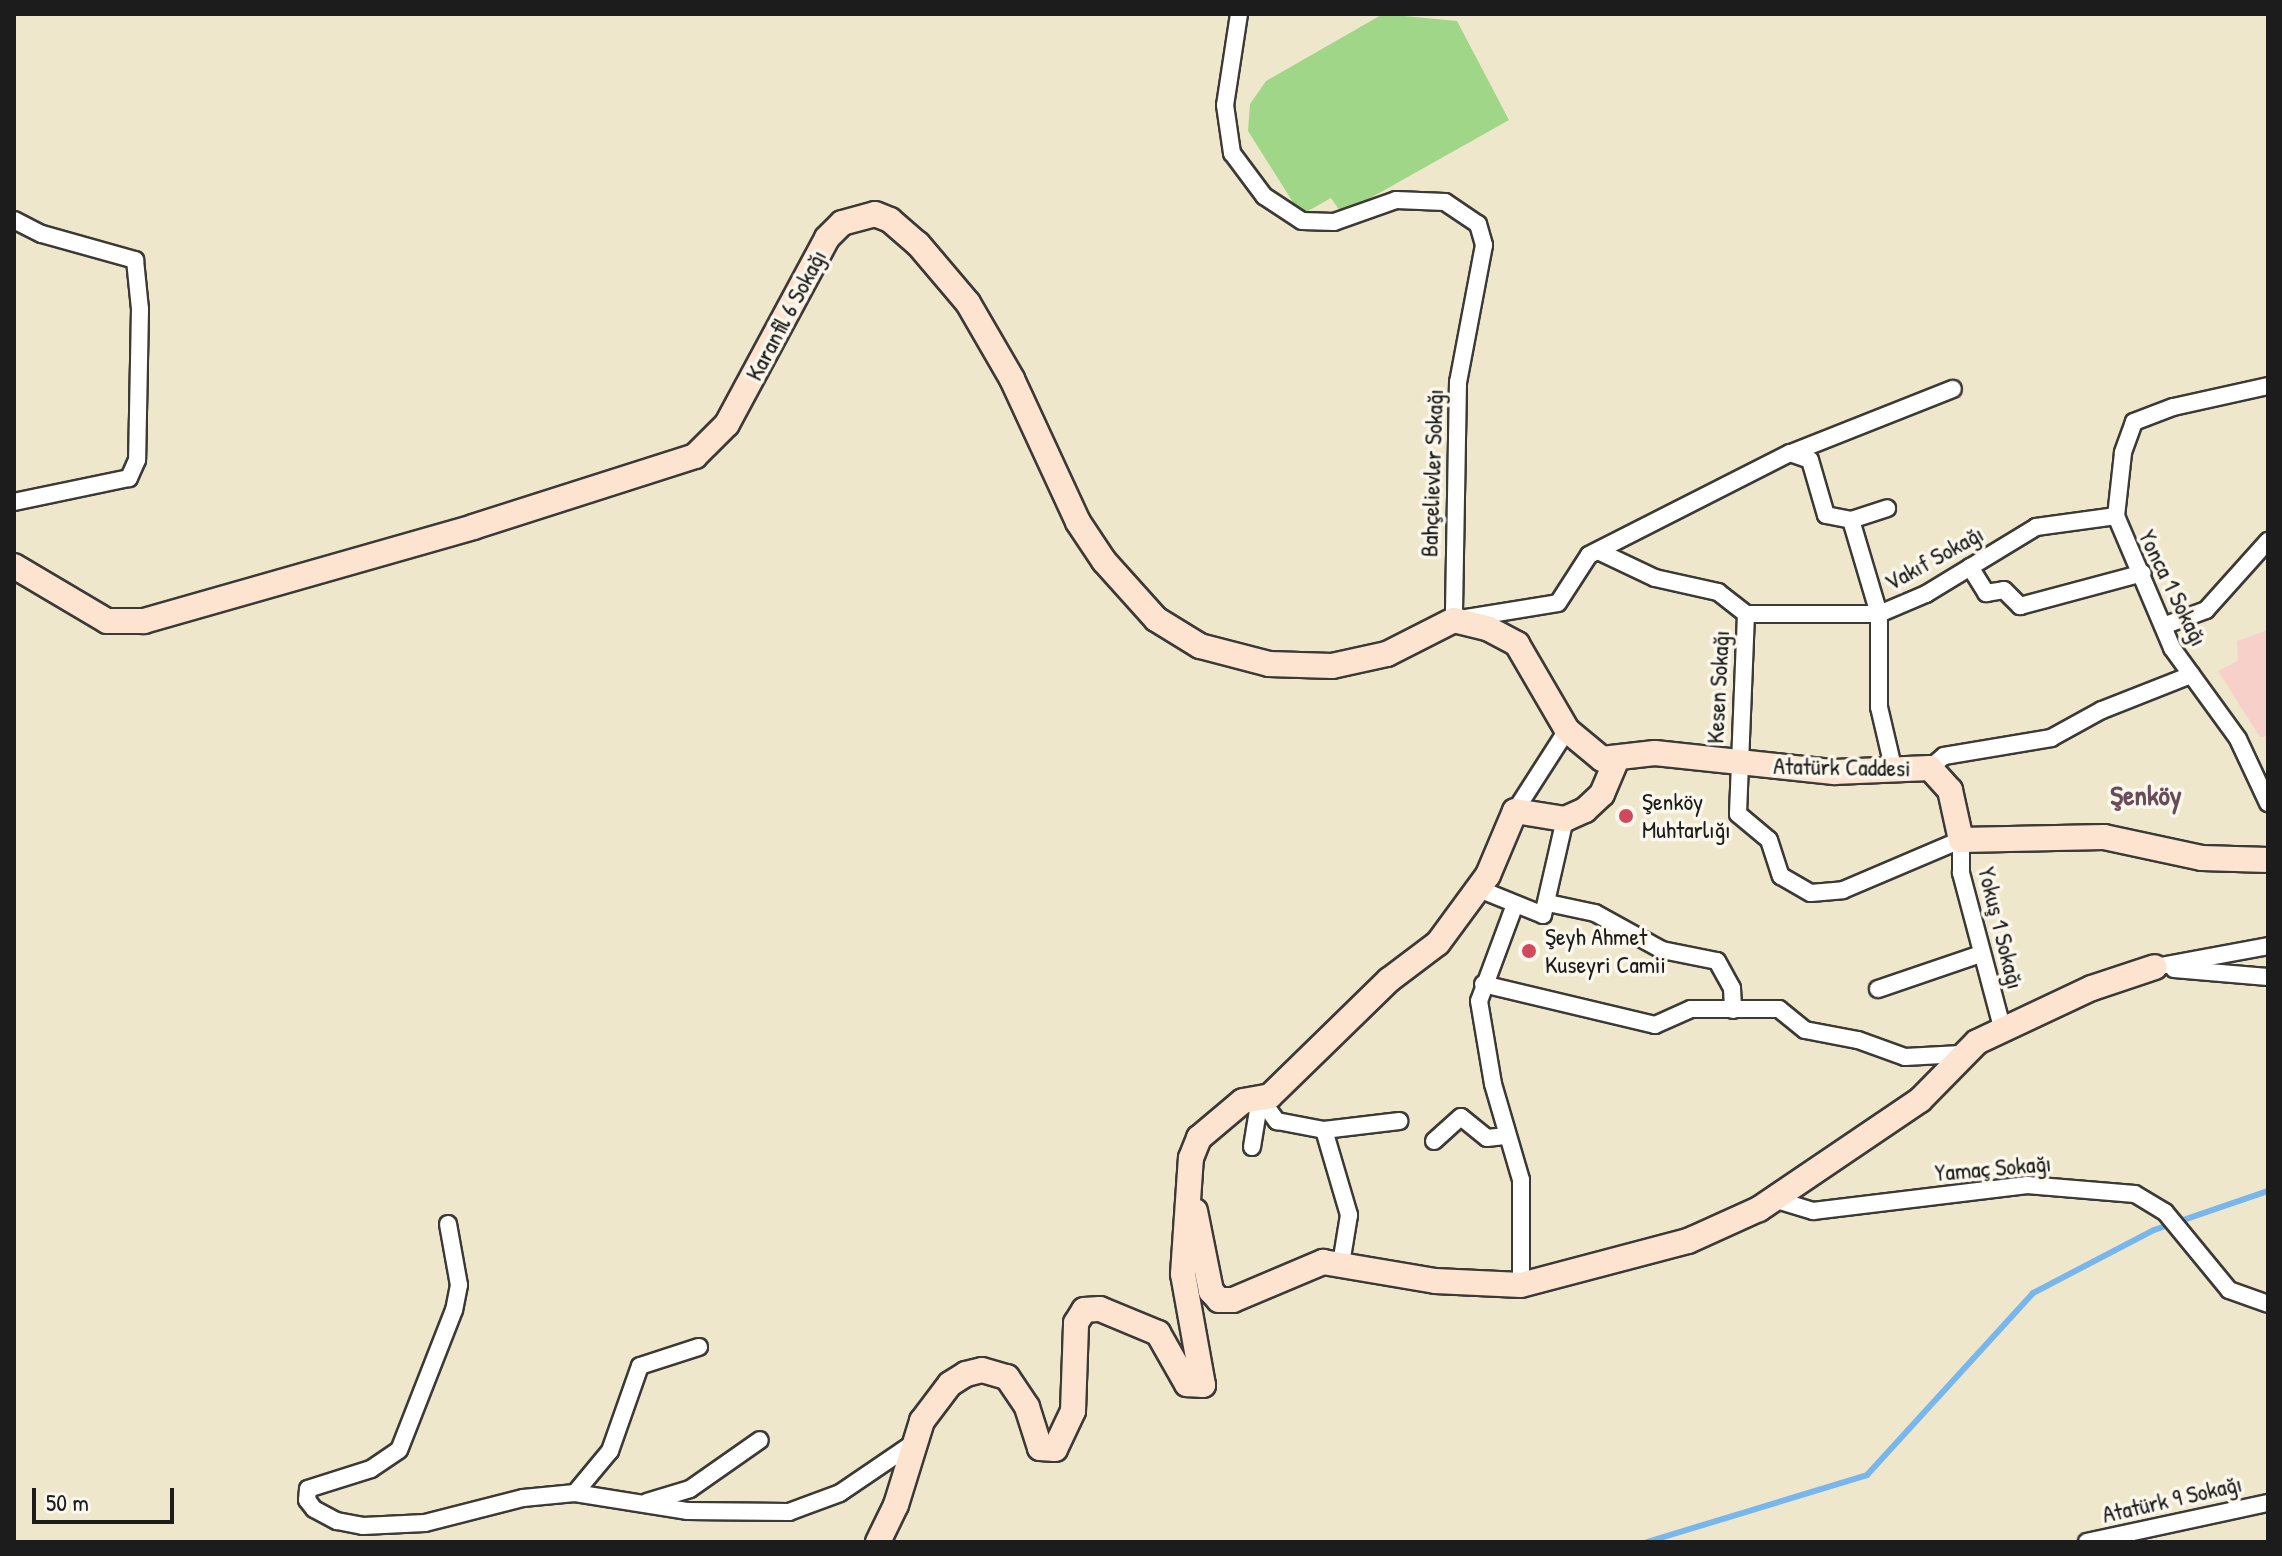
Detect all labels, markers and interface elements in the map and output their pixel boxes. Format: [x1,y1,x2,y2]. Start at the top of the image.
street label: Karanfil 6 Sokağı [739,245,833,385]
street label: Bahçelievler Sokağı [1415,388,1449,558]
street label: Vakıf Sokağı [1880,519,1988,597]
street label: Yonca 1 Sokağı [2133,525,2213,651]
street label: Kesen Sokağı [1701,630,1735,744]
street label: Atatürk Caddesi [1773,751,1911,783]
district label: Şenköy [2110,778,2182,812]
place label: Şenköy Muhtarlığı [1642,788,1731,844]
marker: Şenköy Muhtarlığı [1617,807,1635,825]
street label: Yokuş 1 Sokağı [1972,864,2030,992]
place label: Şeyh Ahmet Kuseyri Camii [1545,923,1666,979]
marker: Şeyh Ahmet Kuseyri Camii [1520,942,1538,960]
street label: Yamaç Sokağı [1934,1149,2052,1187]
street label: Atatürk 9 Sokağı [2099,1469,2245,1529]
scale bar [36,1472,178,1522]
text: 50 m [46,1486,89,1518]

